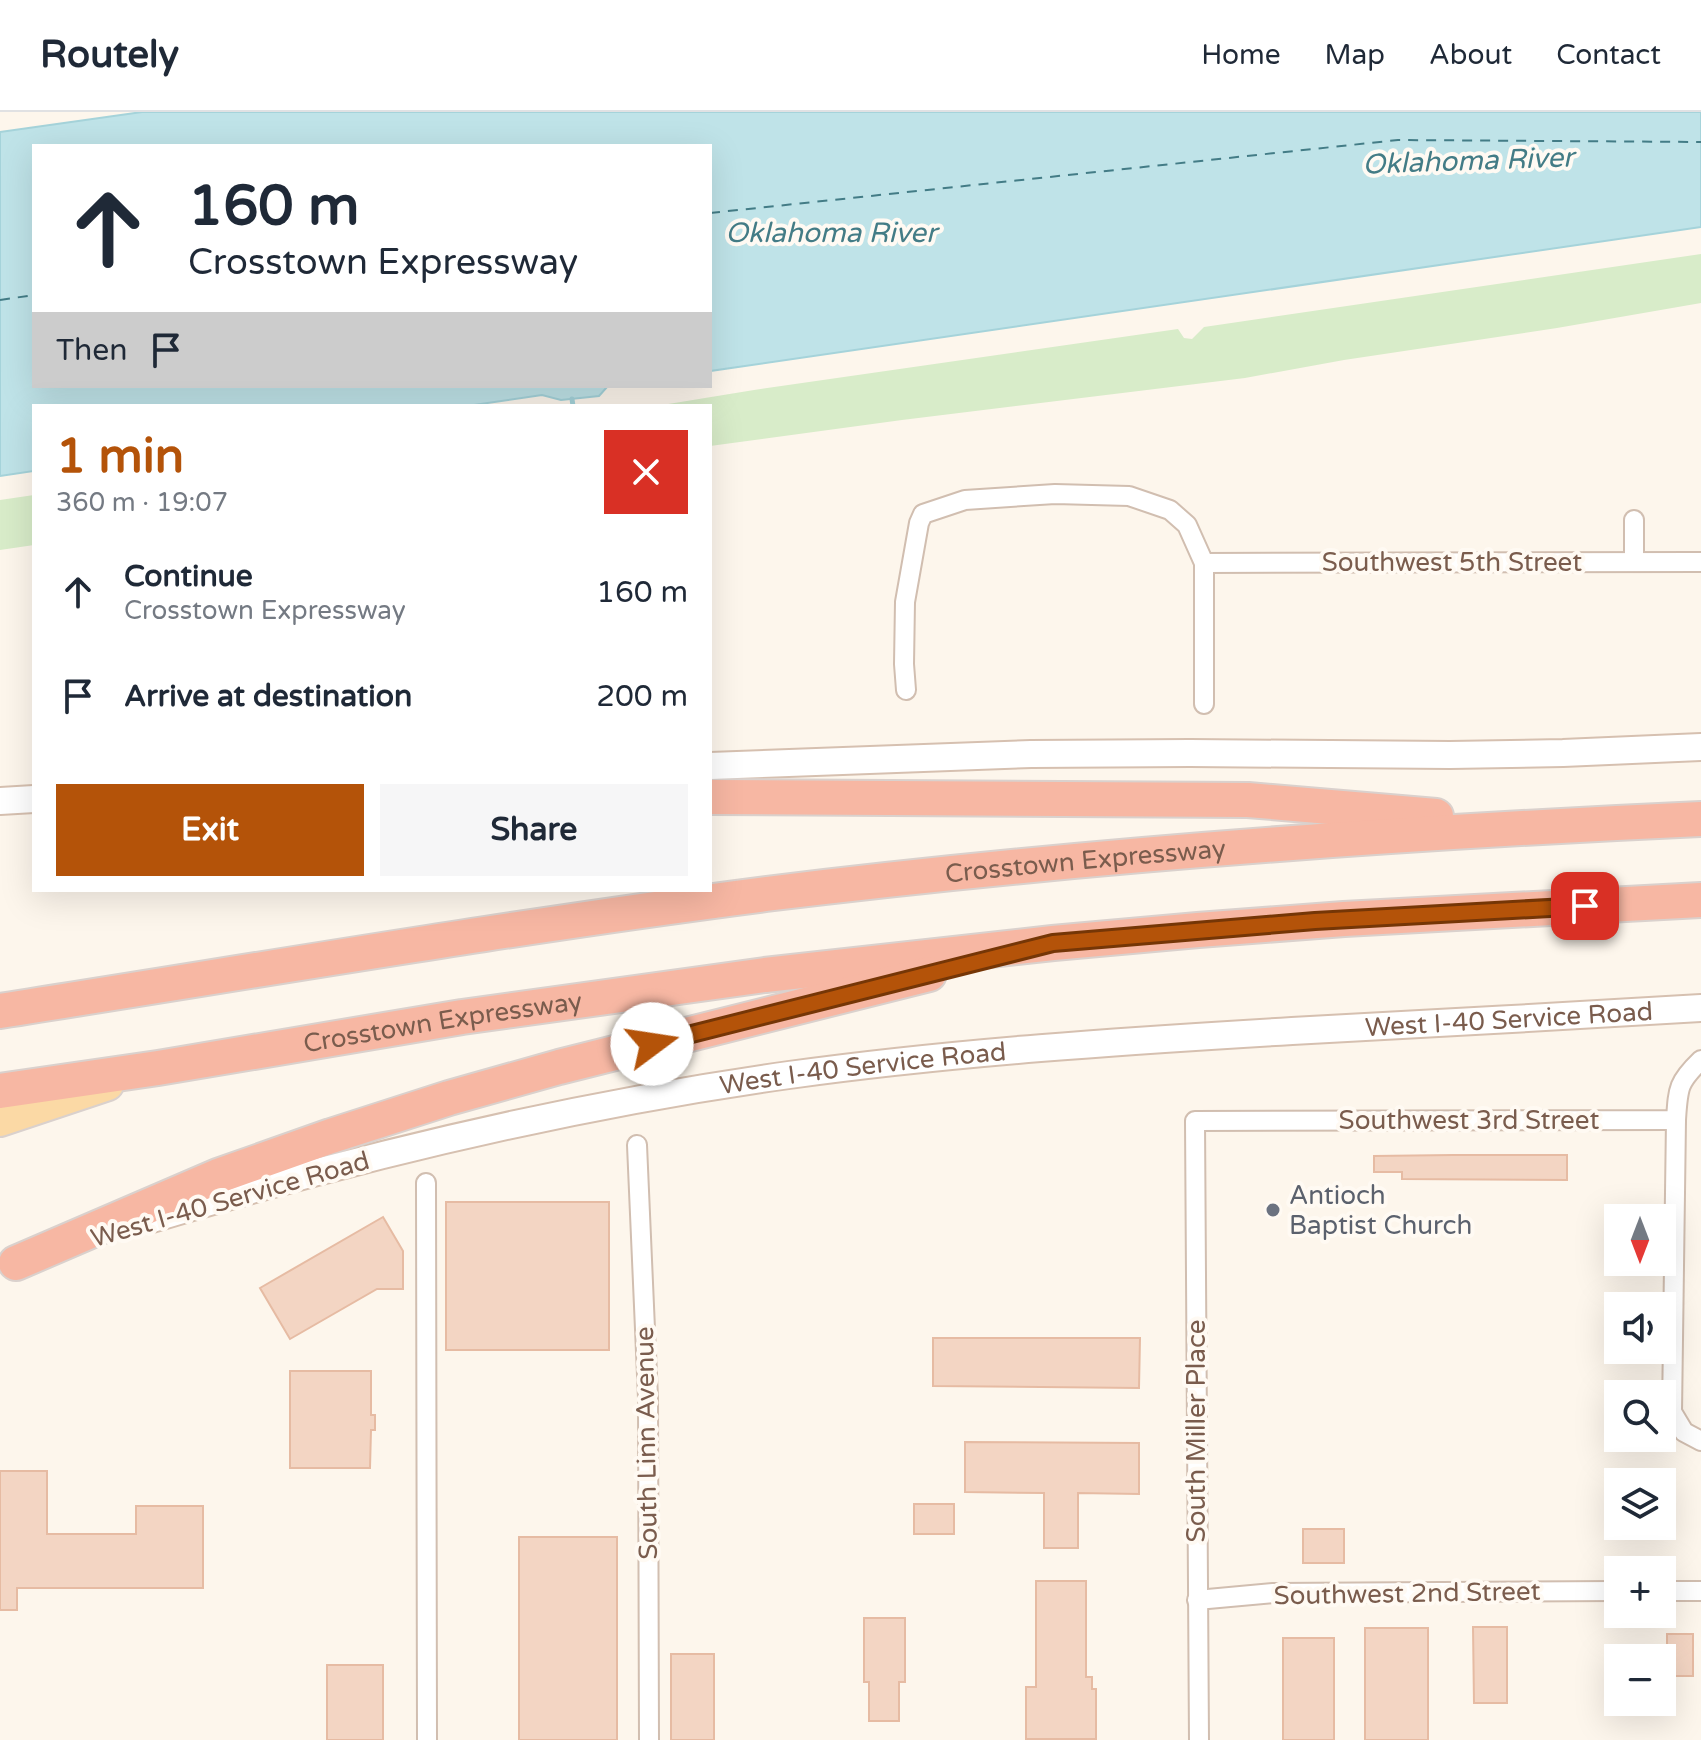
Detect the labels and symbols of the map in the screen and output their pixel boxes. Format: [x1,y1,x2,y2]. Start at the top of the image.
water label: Oklahoma River [1362,140,1578,182]
water label: Oklahoma River [725,216,940,250]
street label: Southwest 5th Street [1322,547,1582,578]
street label: Crosstown Expressway [943,833,1227,890]
pin [1551,872,1619,940]
street label: Crosstown Expressway [301,986,584,1059]
street label: West I-40 Service Road [1364,996,1654,1043]
position arrow [610,1002,694,1086]
street label: West I-40 Service Road [718,1036,1007,1101]
street label: Southwest 3rd Street [1339,1105,1599,1136]
street label: West I-40 Service Road [87,1145,373,1254]
place label: Antioch Baptist Church [1289,1180,1472,1241]
marker: Antioch Baptist Church [1264,1201,1282,1219]
north arrow [1604,1204,1676,1276]
street label: South Miller Place [1181,1320,1212,1542]
street label: South Linn Avenue [629,1326,664,1560]
street label: Southwest 2nd Street [1273,1576,1541,1611]

